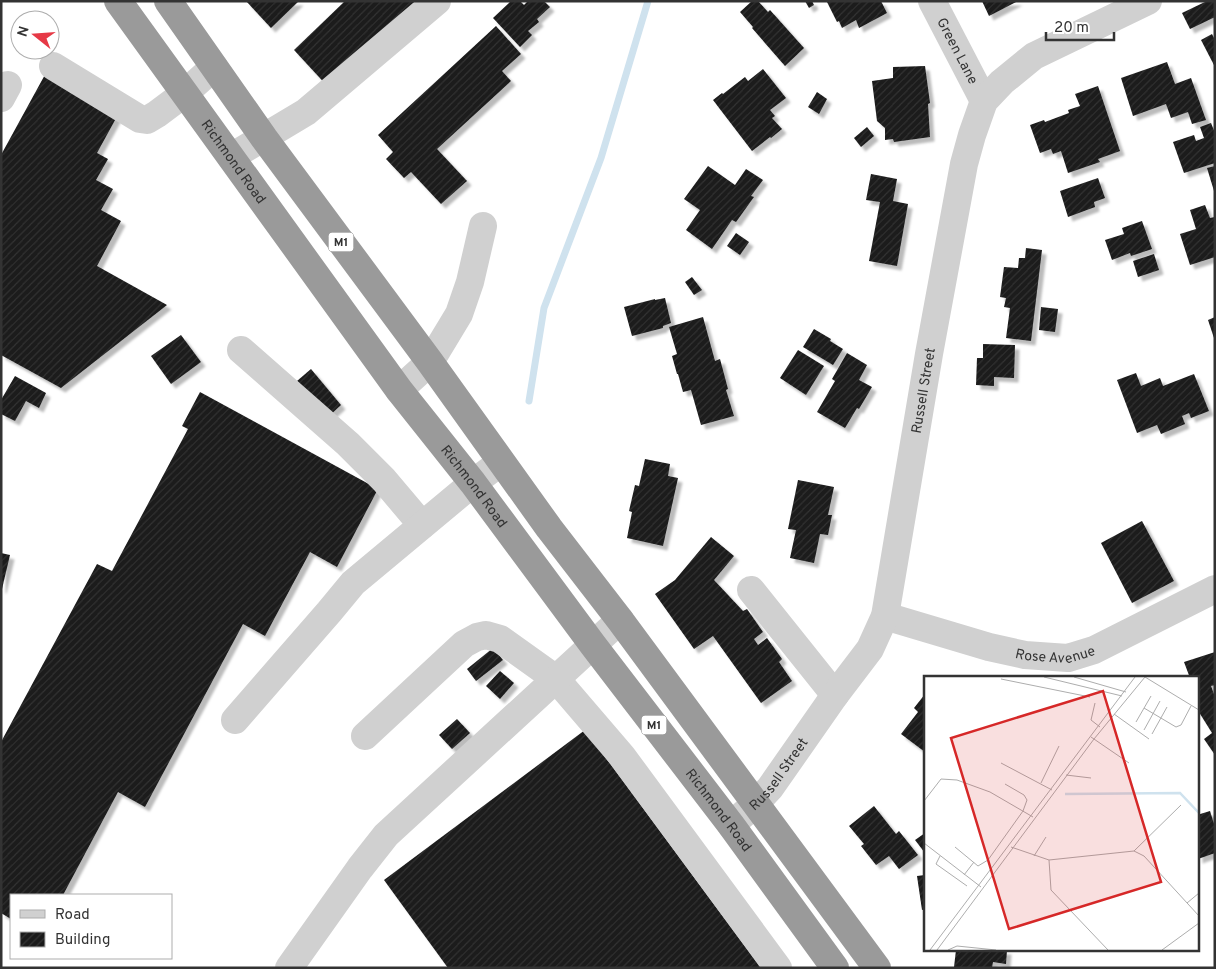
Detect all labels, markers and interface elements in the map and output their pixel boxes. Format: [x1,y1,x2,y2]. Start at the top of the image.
north arrow [10,10,60,60]
scale bar [1046,10,1114,42]
street label: Green Lane [932,15,981,87]
text: 20 m [1054,19,1089,38]
text: N [14,24,34,39]
street label: Richmond Road [197,117,269,208]
road number: M1 [328,232,354,252]
street label: Russell Street [909,346,940,435]
street label: Richmond Road [436,442,510,532]
street label: Rose Avenue [1014,643,1097,669]
inset map [924,676,1198,952]
road number: M1 [642,716,666,734]
street label: Russell Street [746,735,812,815]
street label: Richmond Road [681,766,755,856]
legend [10,894,172,959]
text: Road [55,906,90,925]
text: Building [55,931,110,950]

